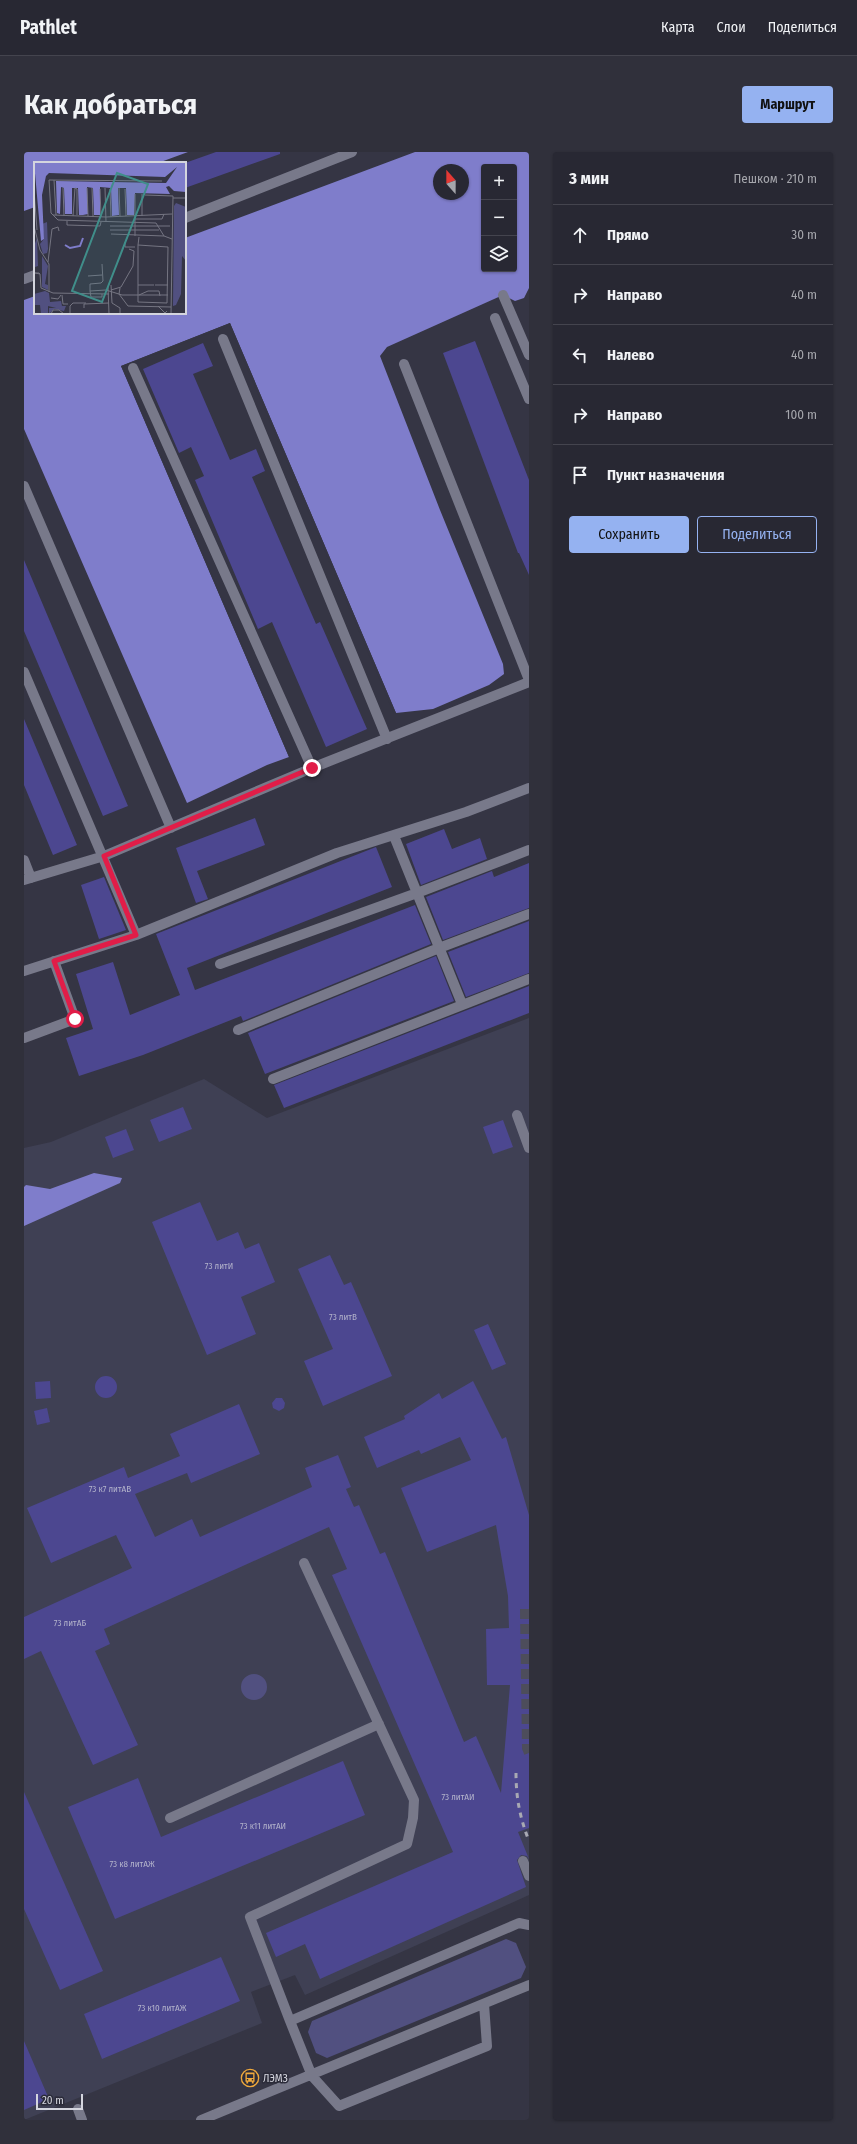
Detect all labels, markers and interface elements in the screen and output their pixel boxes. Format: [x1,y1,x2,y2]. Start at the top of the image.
text: Pathlet [20,16,77,39]
text: Карта [661,19,695,36]
text: Слои [717,19,746,36]
text: Поделиться [768,19,837,36]
button: Маршрут [742,86,833,123]
text: Как добраться [24,88,197,121]
inset map [34,162,186,314]
north arrow [433,164,469,200]
map controls [481,164,517,272]
button: + [481,164,517,200]
text: 3 мин [569,168,609,189]
text: Пешком · 210 m [734,171,817,186]
button: − [481,200,517,236]
icon: ahead [569,224,591,246]
text: Прямо [607,226,649,244]
text: 30 m [791,227,817,242]
button: layers [481,236,517,272]
icon: right [569,284,591,306]
text: Направо [607,286,662,304]
text: 40 m [791,287,817,302]
icon: left [569,344,591,366]
text: Налево [607,346,654,364]
text: 40 m [791,347,817,362]
icon: right [569,404,591,426]
text: Направо [607,406,662,424]
text: 100 m [785,407,817,422]
icon: arrive [569,464,591,486]
text: Пункт назначения [607,466,725,484]
button: Сохранить [569,516,689,553]
button: Поделиться [697,516,817,553]
route end [303,759,321,777]
route start [66,1010,84,1028]
house number: 73 литИ [205,1261,233,1271]
house number: 73 литВ [329,1312,357,1322]
house number: 73 к7 литАВ [89,1484,131,1494]
house number: 73 литАБ [54,1618,86,1628]
house number: 73 литАИ [441,1792,475,1802]
house number: 73 к11 литАИ [240,1821,286,1831]
house number: 73 к8 литАЖ [109,1859,155,1869]
house number: 73 к10 литАЖ [138,2003,187,2013]
bus stop icon: ЛЭМЗ [240,2068,260,2088]
place label: ЛЭМЗ [263,2072,288,2085]
scale bar [36,2092,83,2111]
text: 20 m [42,2094,64,2107]

